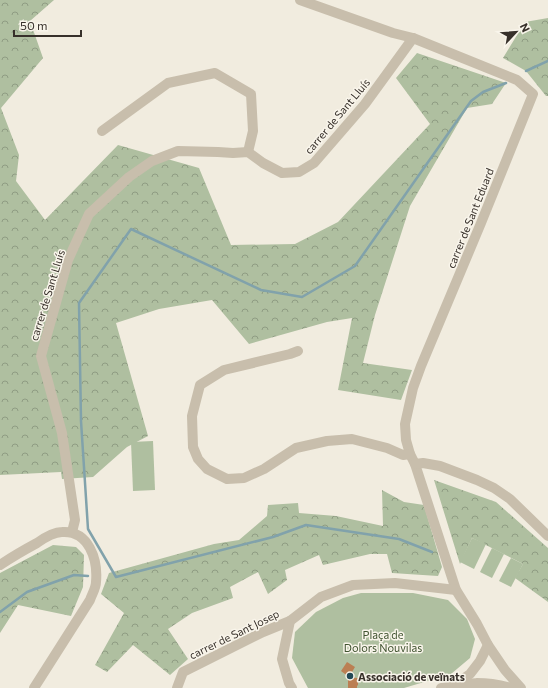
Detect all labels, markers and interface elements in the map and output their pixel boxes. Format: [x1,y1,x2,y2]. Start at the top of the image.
scale bar [14,12,81,38]
north arrow [496,12,536,52]
text: 50 m [20,18,48,32]
text: N [518,21,533,34]
street label: carrer de Sant Lluís [302,76,372,156]
street label: carrer de Sant Eduard [444,166,496,270]
street label: carrer de Sant Lluís [27,248,67,342]
street label: carrer de Sant Josep [187,607,282,662]
park label: Plaça de Dolors Nouvilas [344,628,422,654]
place label: Associació de veïnats [358,670,465,683]
marker: Associació de veïnats [345,671,355,681]

